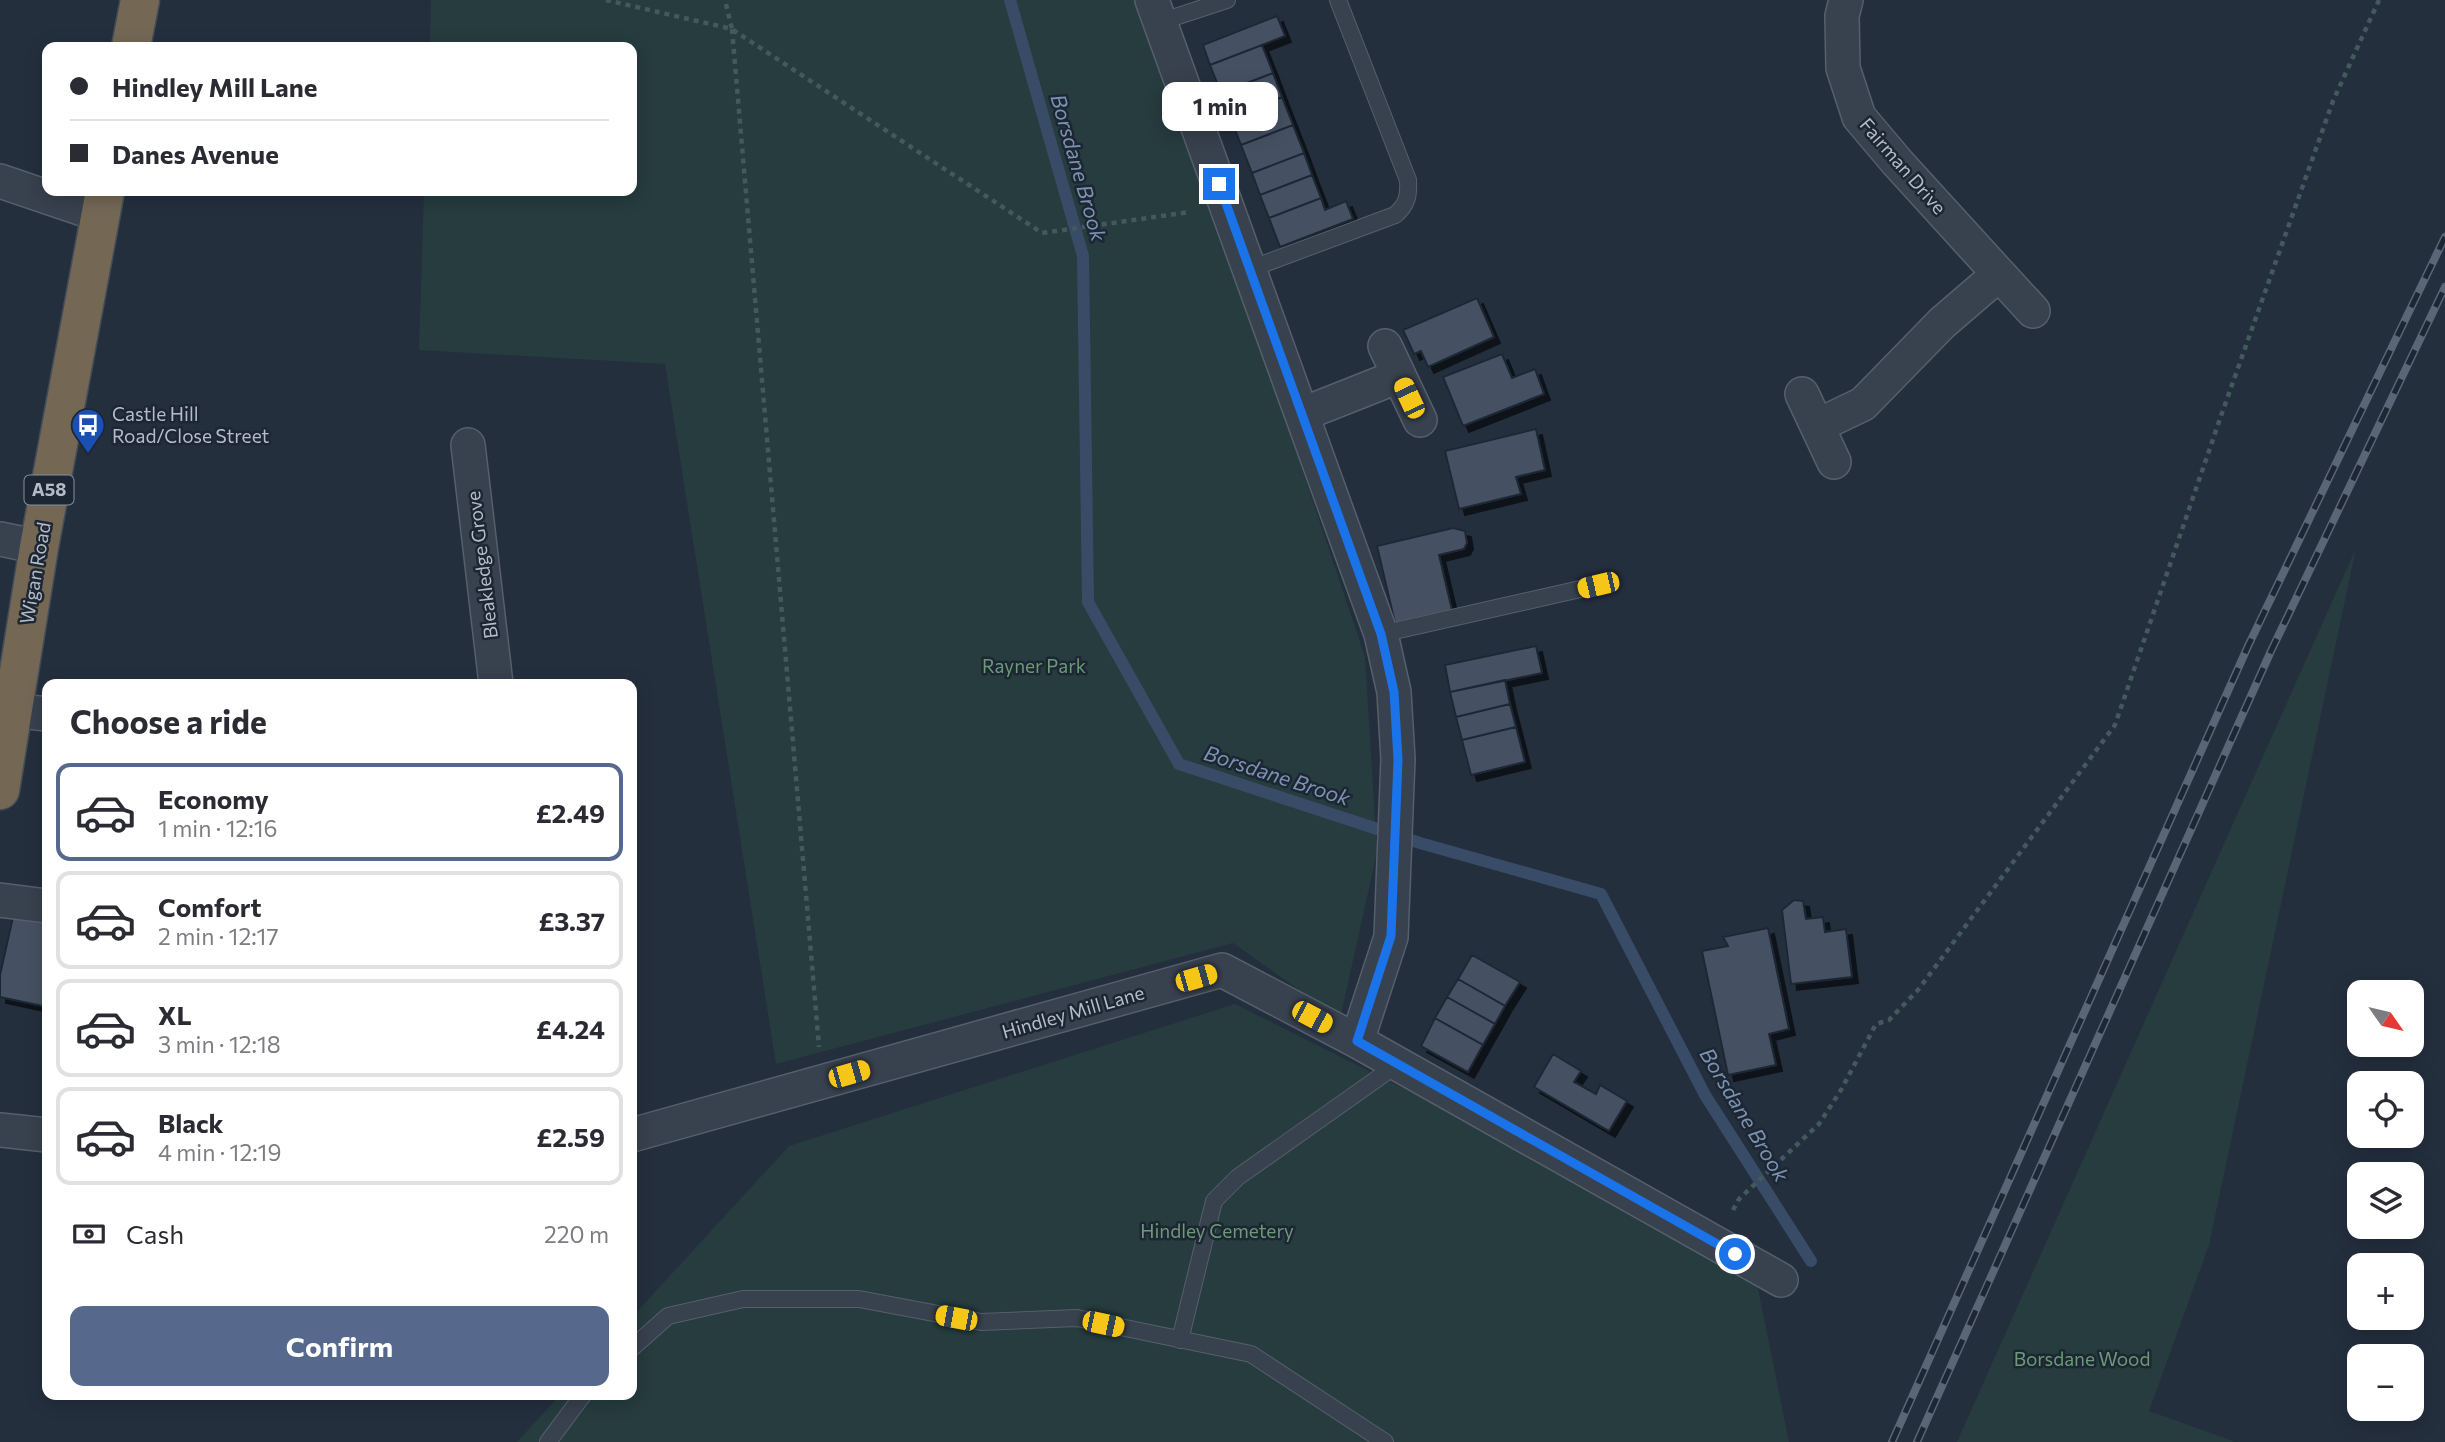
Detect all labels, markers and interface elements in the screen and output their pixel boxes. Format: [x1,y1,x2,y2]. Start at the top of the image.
text: Hindley Mill Lane [112,71,318,102]
callout: 1 min [1161,82,1277,132]
water label: Borsdane Brook [1046,91,1113,245]
text: 1 min [1193,92,1247,120]
street label: Fairman Drive [1855,113,1951,218]
text: Danes Avenue [112,138,279,169]
route end [1203,168,1235,200]
car [1391,375,1428,421]
place label: Castle Hill Road/Close Street [112,402,270,447]
bus stop icon: Castle Hill Road/Close Street [69,406,107,455]
road number: A58 [24,476,74,504]
street label: Bleakledge Grove [461,490,502,640]
street label: Wigan Road [14,520,55,626]
car [1576,570,1621,600]
park label: Rayner Park [982,654,1086,677]
text: Choose a ride [70,701,267,741]
water label: Borsdane Brook [1201,739,1354,810]
icon: car [74,781,137,844]
text: Economy [158,783,269,814]
text: £2.49 [536,797,605,828]
text: 1 min · 12:16 [158,814,277,842]
icon: car [74,889,137,952]
text: Comfort [158,891,261,922]
text: £3.37 [538,905,605,936]
text: 2 min · 12:17 [158,922,279,950]
car [1173,962,1220,994]
street label: Hindley Mill Lane [999,980,1147,1043]
north arrow [2347,980,2424,1057]
map controls [2347,980,2424,1421]
icon: car [74,997,137,1060]
car [1289,998,1336,1036]
text: XL [158,999,192,1030]
text: £4.24 [536,1013,605,1044]
text: 3 min · 12:18 [158,1030,281,1058]
water label: Borsdane Brook [1695,1043,1795,1186]
car [826,1058,873,1090]
button: locate [2347,1071,2424,1148]
icon: car [74,1105,137,1168]
text: Black [158,1107,224,1138]
text: £2.59 [536,1121,605,1152]
text: 4 min · 12:19 [158,1138,281,1166]
button: layers [2347,1162,2424,1239]
icon: cash [70,1215,108,1253]
text: Cash [126,1218,184,1249]
park label: Hindley Cemetery [1140,1219,1294,1242]
text: 220 m [544,1220,609,1248]
route start [1719,1238,1751,1270]
button: + [2347,1253,2424,1330]
car [934,1304,979,1332]
button: Confirm [70,1306,609,1386]
car [1081,1309,1126,1339]
button: − [2347,1344,2424,1421]
park label: Borsdane Wood [2014,1347,2150,1370]

